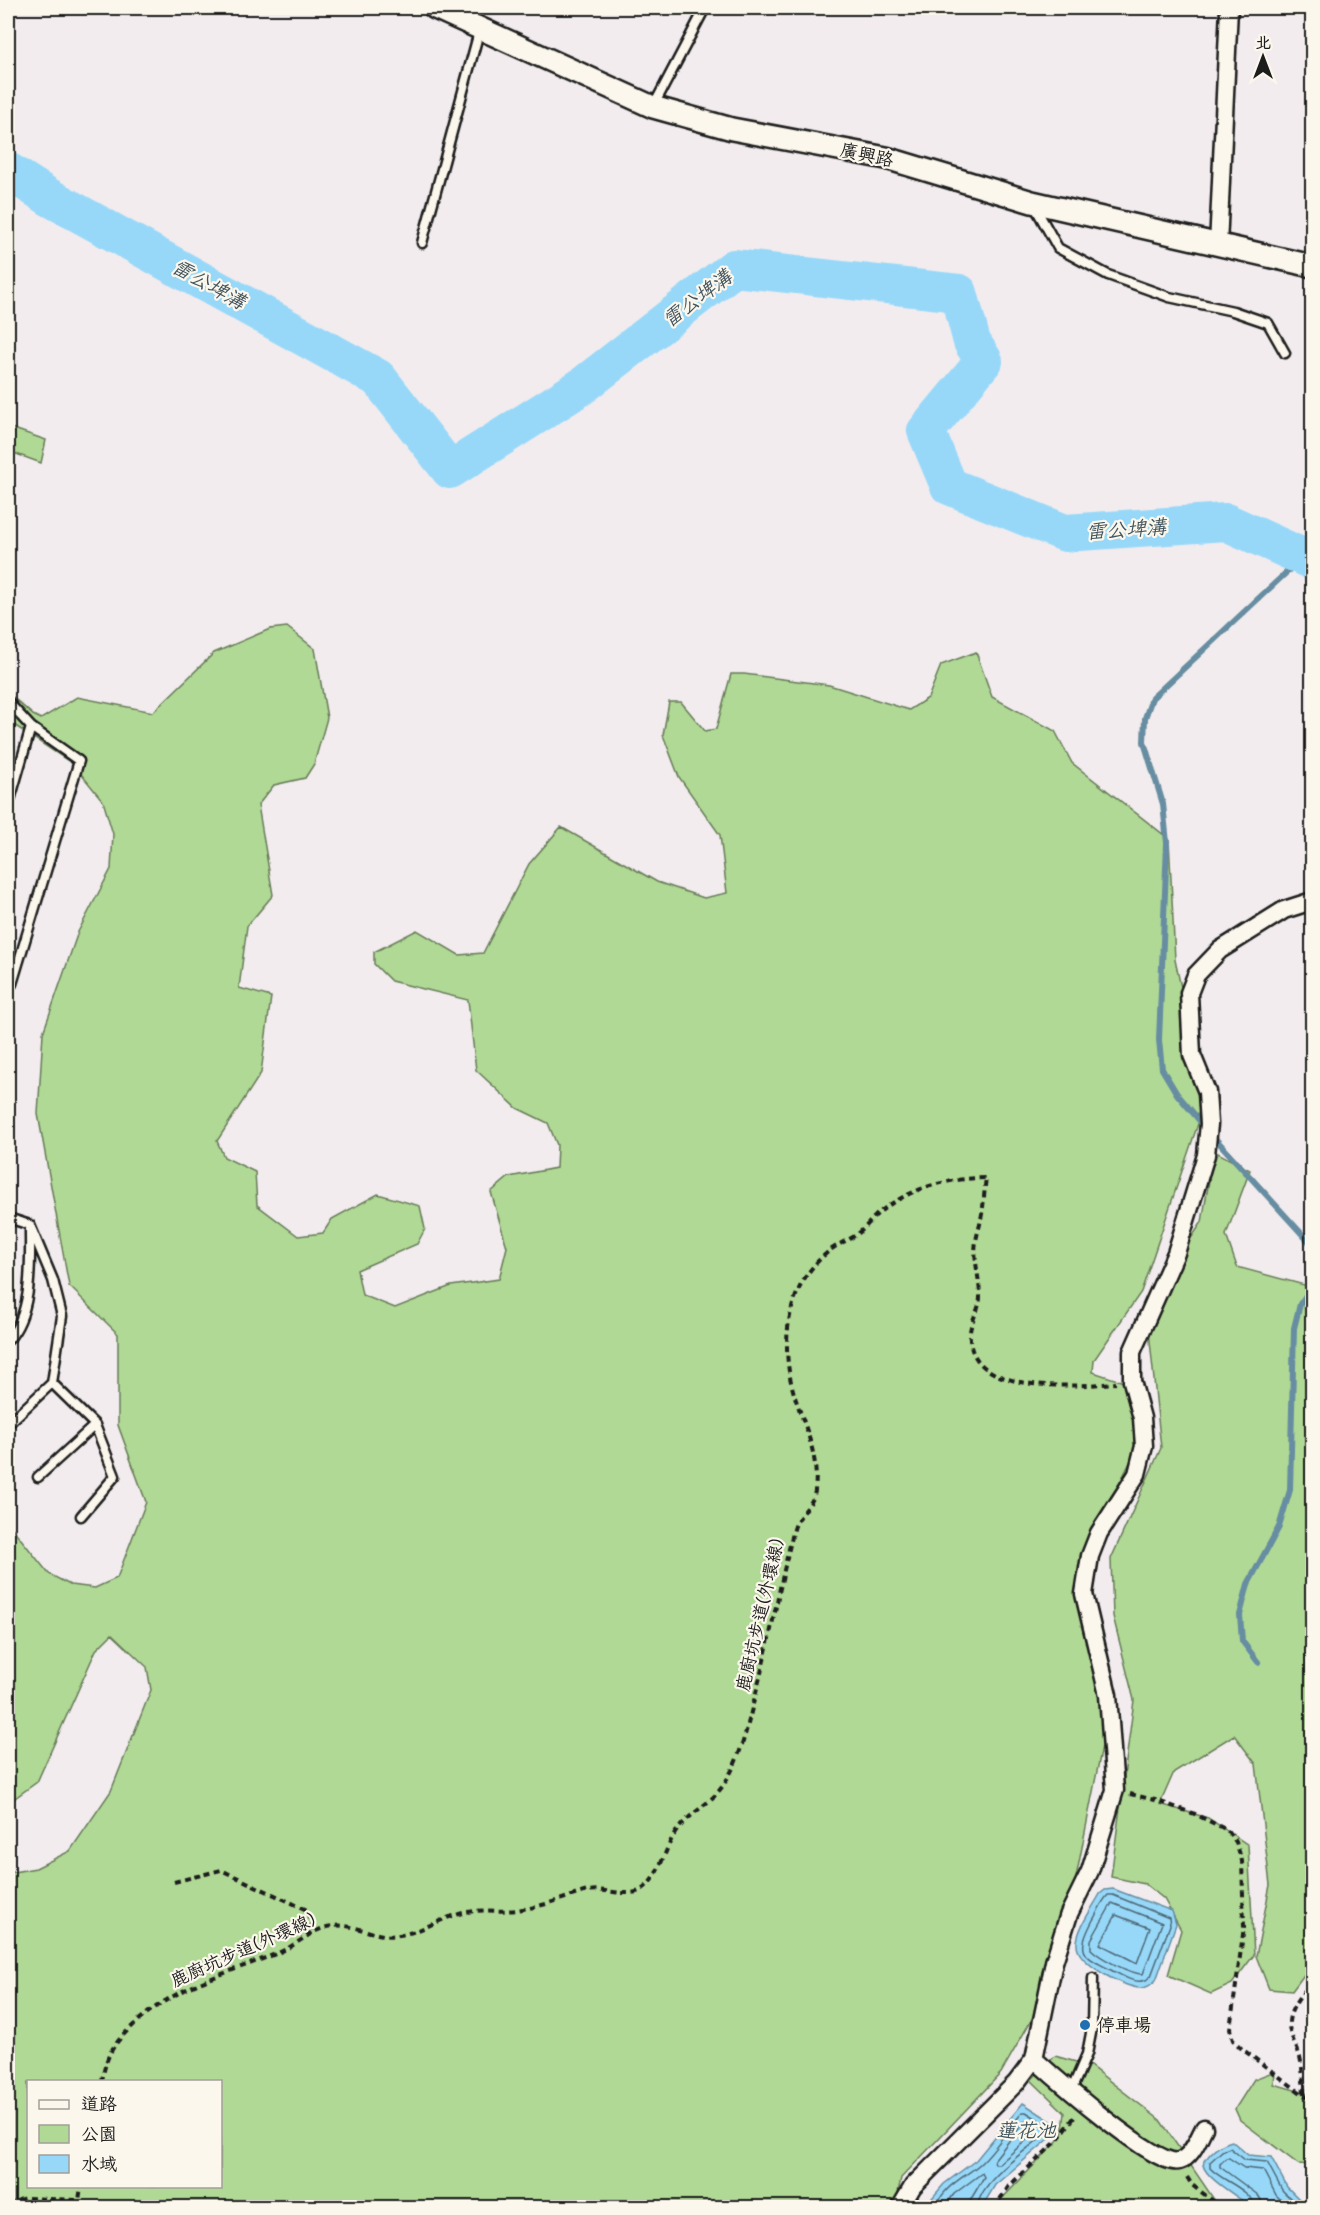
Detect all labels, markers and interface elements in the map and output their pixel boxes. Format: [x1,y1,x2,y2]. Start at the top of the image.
north arrow [1233,27,1293,87]
text: 北 [1255,31,1271,53]
street label: 廣興路 [838,137,896,172]
water label: 雷公埤溝 [168,252,253,316]
water label: 雷公埤溝 [657,262,738,332]
water label: 雷公埤溝 [1085,512,1169,545]
street label: 鹿廚坑步道(外環線) [730,1536,789,1694]
street label: 鹿廚坑步道(外環線) [166,1906,319,1993]
place label: 停車場 [1097,2012,1151,2037]
marker: 停車場 [1078,2018,1092,2032]
legend [27,2080,222,2188]
text: 道路 [81,2091,117,2116]
water label: 蓮花池 [996,2116,1057,2143]
text: 公園 [81,2121,117,2146]
text: 水域 [81,2151,117,2176]

